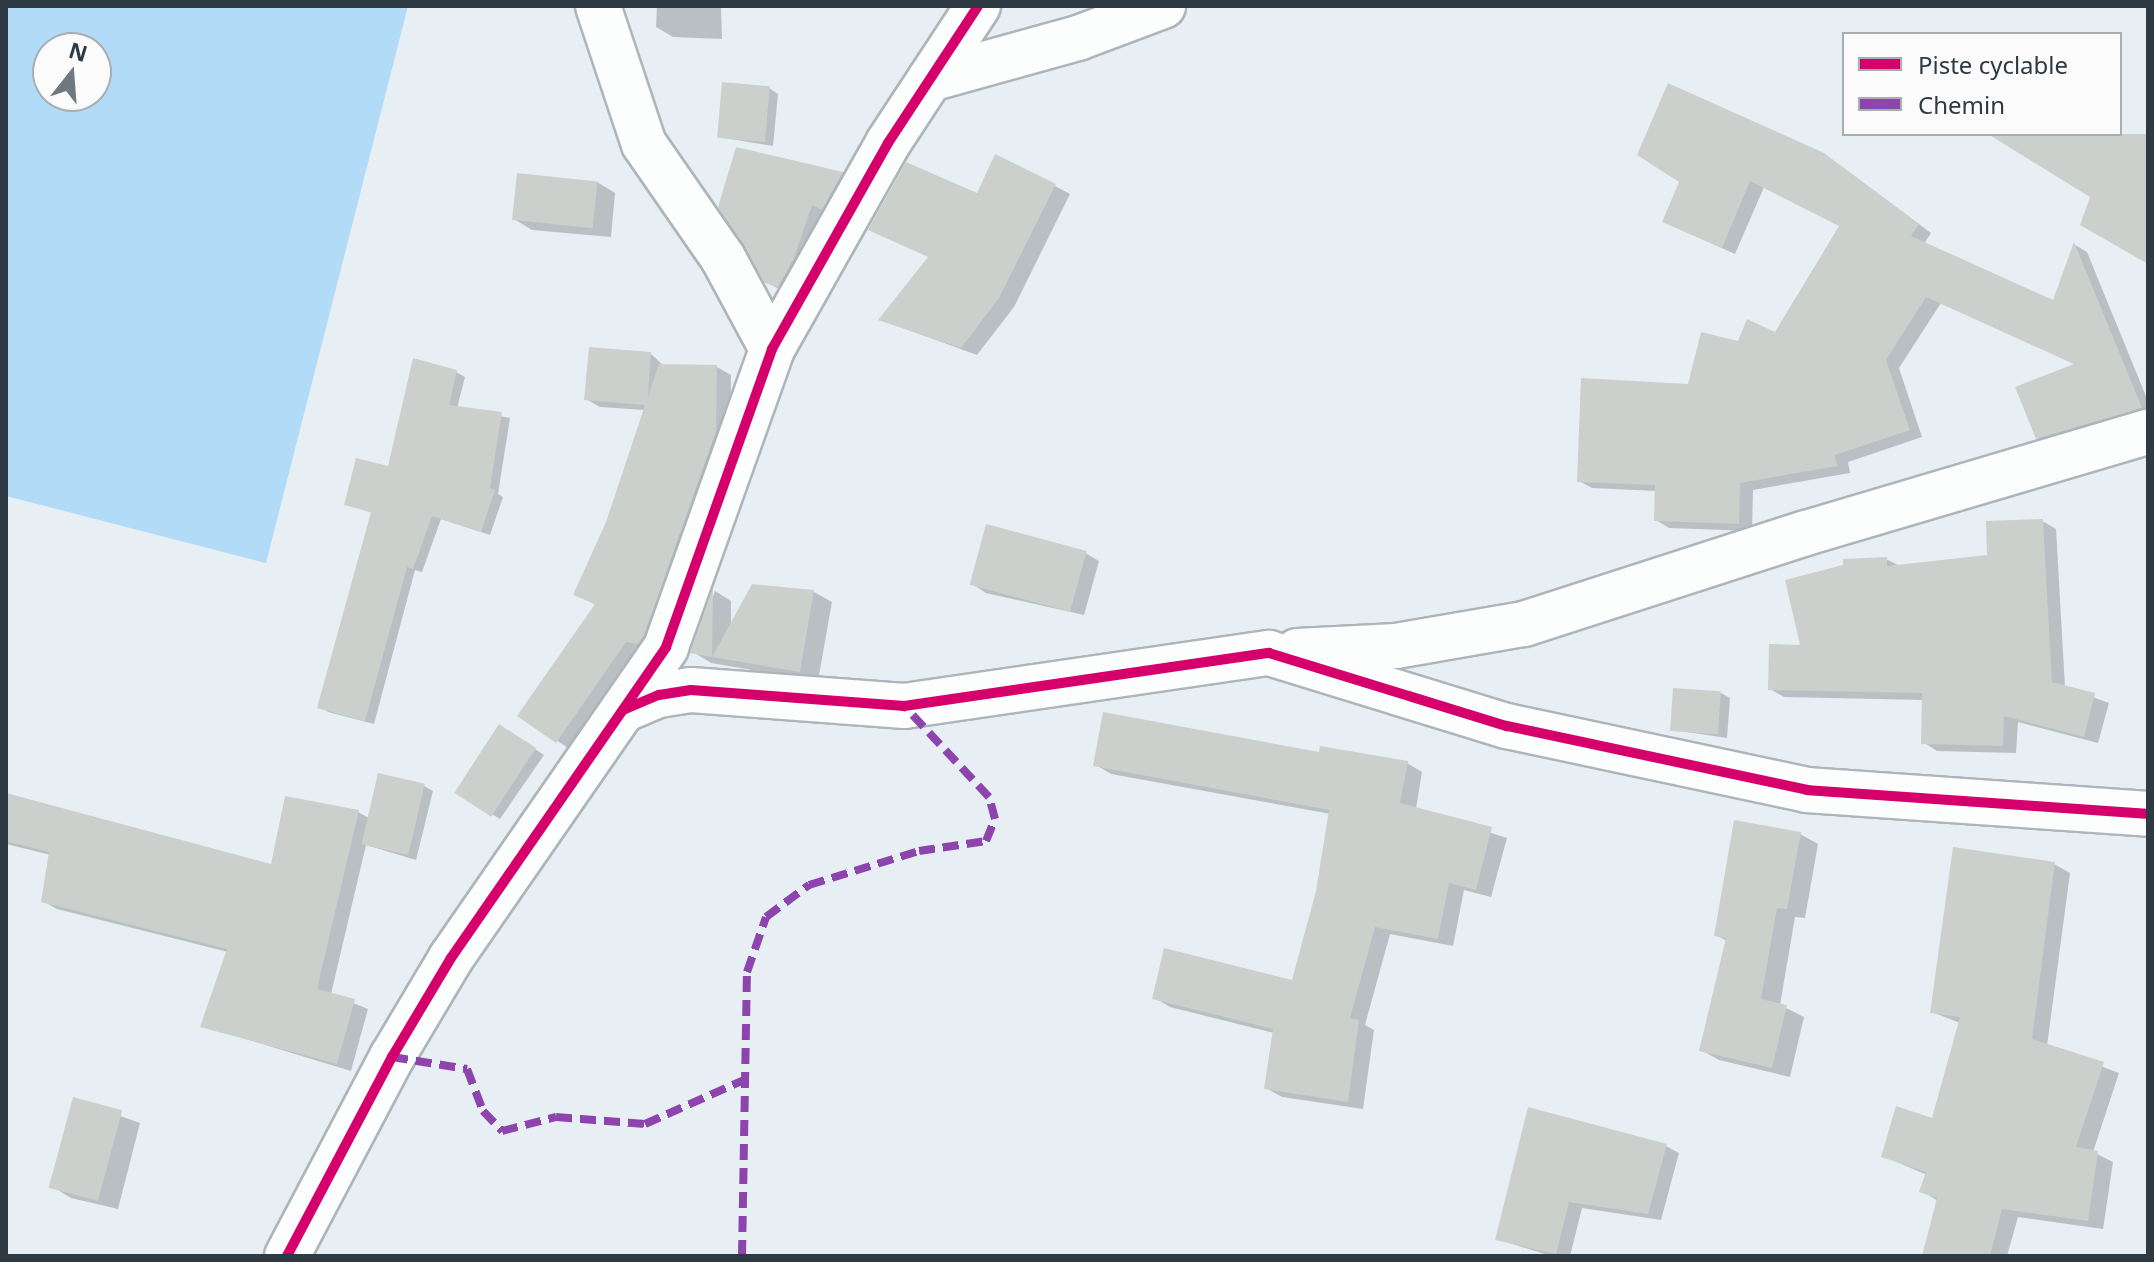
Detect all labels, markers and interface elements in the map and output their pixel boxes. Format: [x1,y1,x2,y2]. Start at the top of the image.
north arrow [32,32,112,112]
legend [1842,32,2122,136]
text: N [65,34,91,68]
text: Piste cyclable [1918,48,2068,81]
text: Chemin [1918,88,2005,121]

